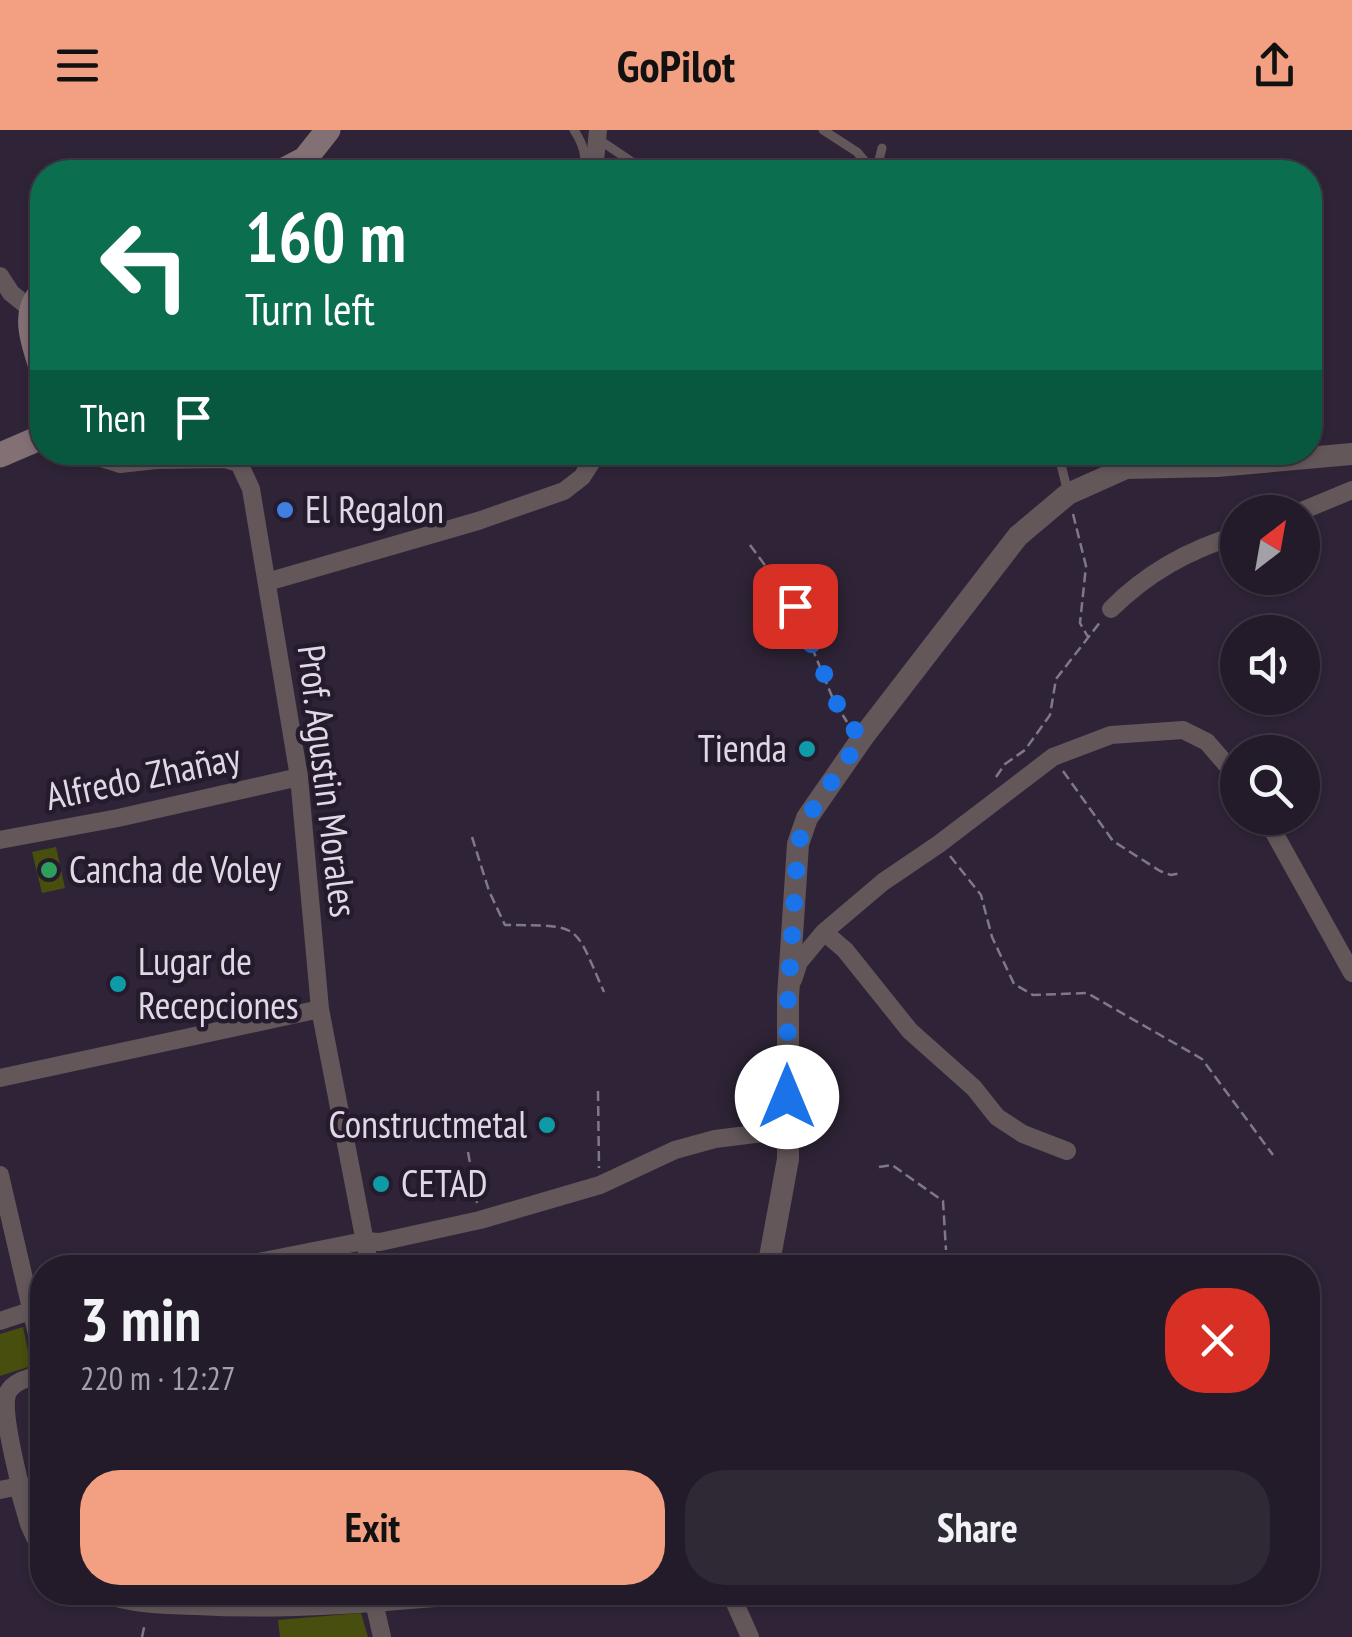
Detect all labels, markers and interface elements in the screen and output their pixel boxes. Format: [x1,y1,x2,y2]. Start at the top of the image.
text: GoPilot [617,36,735,94]
icon: menu [50,38,105,93]
icon: share [1247,38,1302,93]
text: 160 m [245,191,406,281]
icon: left [80,200,210,330]
text: Turn left [245,279,375,337]
icon: arrive [166,390,221,445]
text: Then [80,393,146,442]
place label: El Regalon [305,484,444,533]
north arrow [1220,495,1320,595]
map controls [1220,495,1320,835]
marker: El Regalon [274,499,296,521]
pin [753,564,838,649]
icon: arrive [768,579,823,634]
button: sound [1220,615,1320,715]
street label: Prof. Agustin Morales [287,642,369,920]
place label: Tienda [698,723,787,772]
street label: Alfredo Zhañay [41,731,245,820]
button: search [1220,735,1320,835]
marker: Tienda [796,738,818,760]
place label: Cancha de Voley [69,844,282,893]
marker: Cancha de Voley [38,859,60,881]
place label: Lugar de Recepciones [138,936,299,1029]
marker: Lugar de Recepciones [107,973,129,995]
position arrow [735,1045,839,1149]
place label: Constructmetal [328,1099,527,1148]
marker: Constructmetal [536,1114,558,1136]
place label: CETAD [401,1158,488,1207]
marker: CETAD [370,1173,392,1195]
text: 3 min [80,1280,201,1358]
button: close [1165,1288,1270,1393]
text: 220 m · 12:27 [80,1357,235,1399]
button: Exit [80,1470,665,1585]
button: Share [685,1470,1270,1585]

